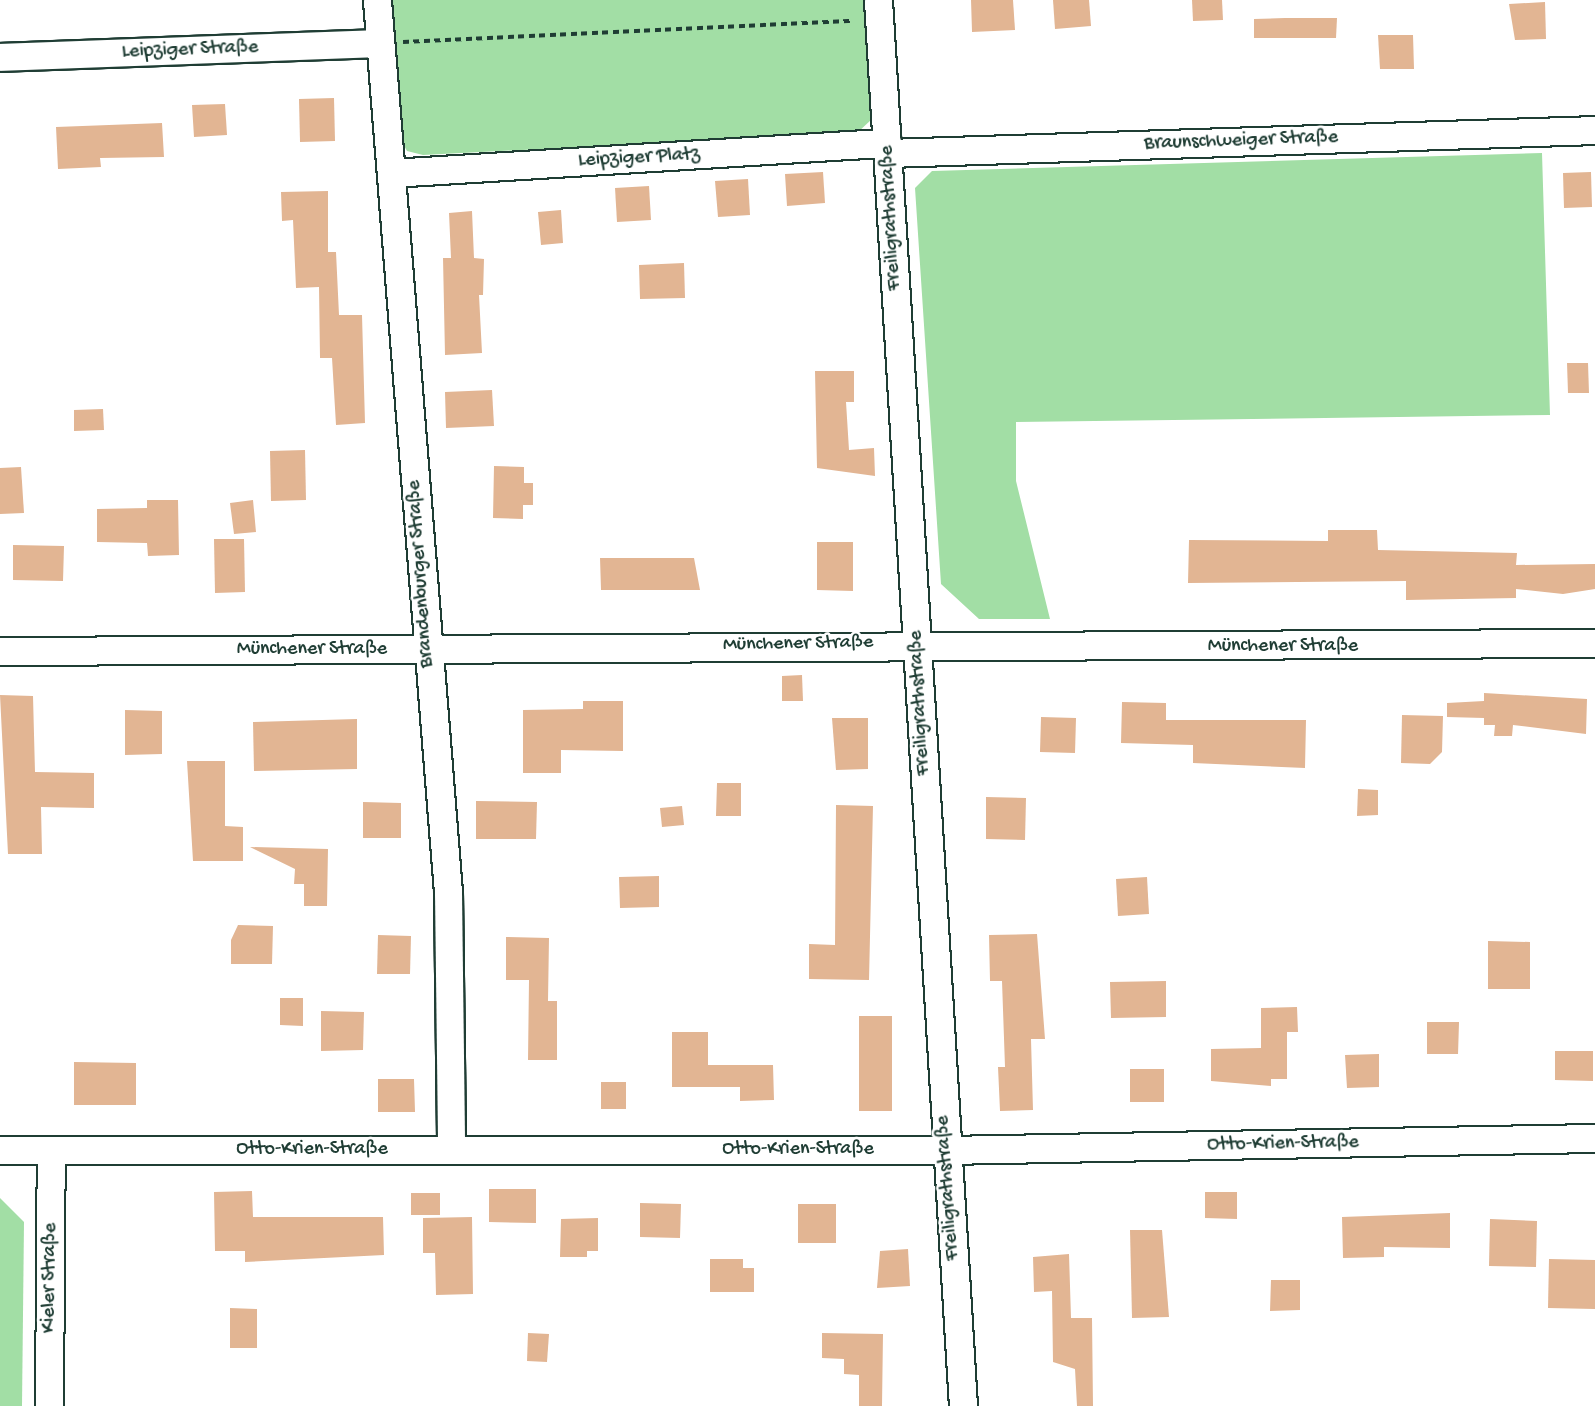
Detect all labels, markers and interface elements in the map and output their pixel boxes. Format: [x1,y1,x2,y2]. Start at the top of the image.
street label: Leipziger Straße [121,36,259,64]
street label: Braunschweiger Straße [1144,126,1338,156]
street label: Leipziger Platz [577,143,701,173]
street label: Freiligrathstraße [875,145,907,291]
street label: Brandenburger Straße [402,479,440,669]
street label: Freiligrathstraße [904,630,936,776]
street label: Münchener Straße [723,631,873,657]
street label: Münchener Straße [1208,634,1358,658]
street label: Münchener Straße [237,637,387,661]
street label: Freiligrathstraße [931,1115,965,1261]
street label: Otto-Krien-Straße [1207,1131,1359,1157]
street label: Otto-Krien-Straße [236,1137,388,1161]
street label: Otto-Krien-Straße [722,1137,874,1161]
street label: Kieler Straße [37,1223,63,1333]

